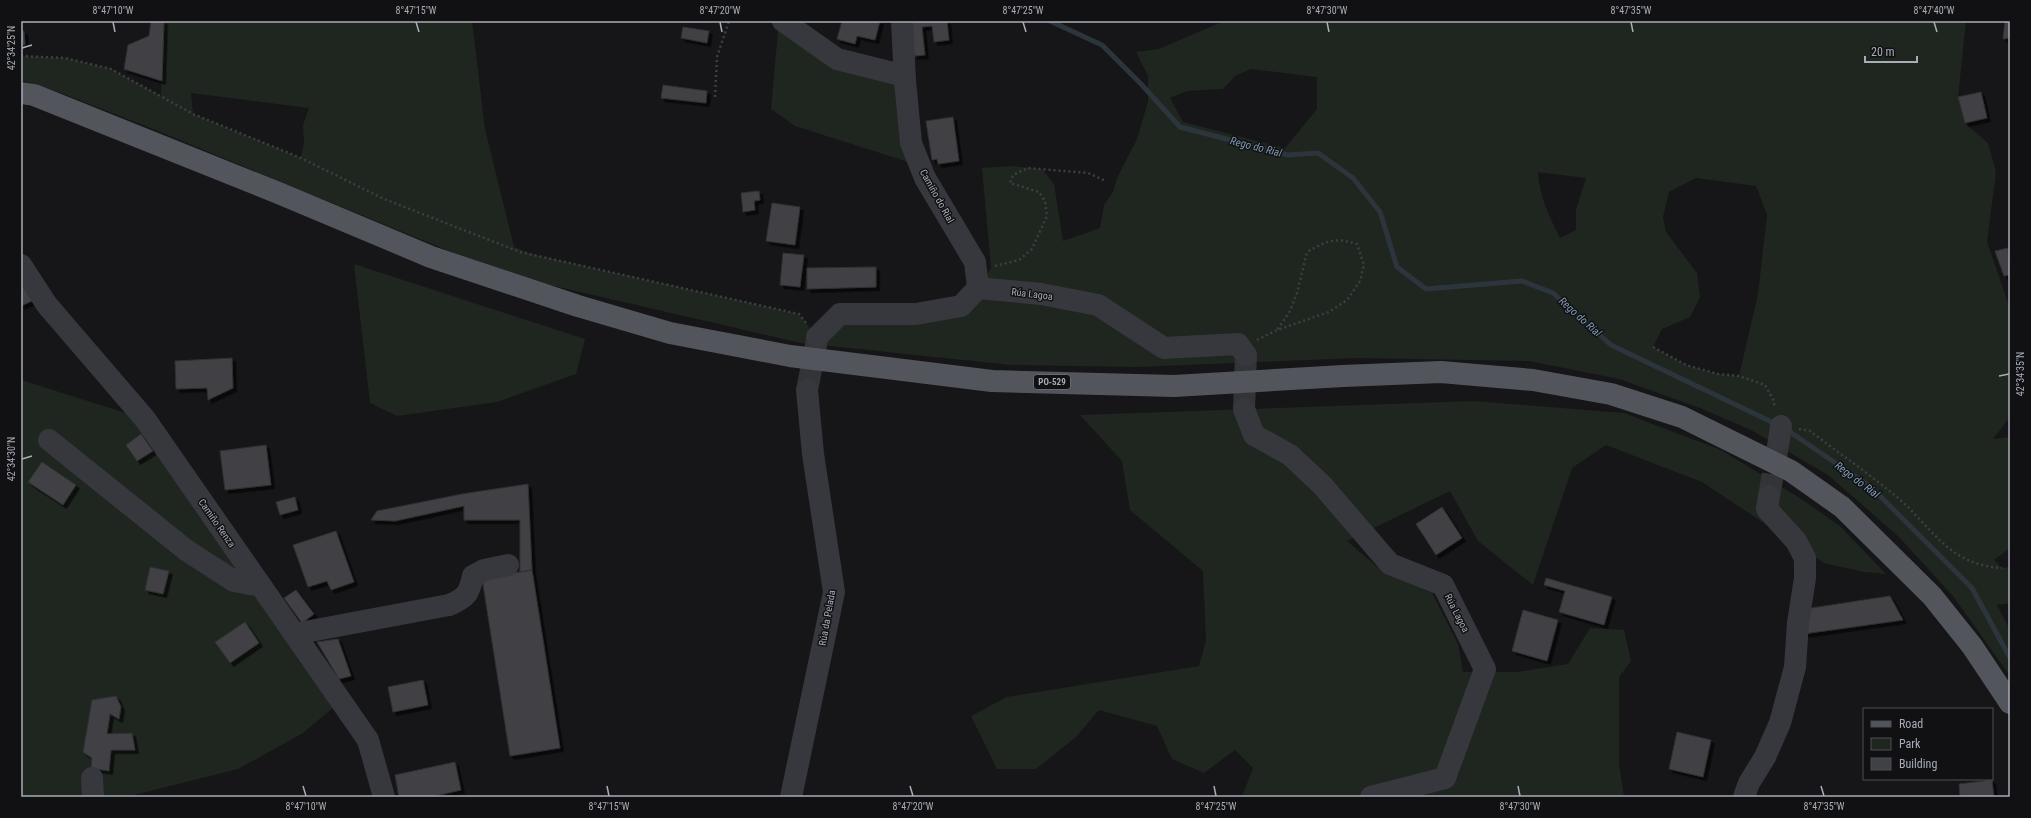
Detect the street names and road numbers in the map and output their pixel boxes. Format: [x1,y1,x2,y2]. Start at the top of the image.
street label: Camiño do Rial [918,167,956,225]
street label: Rúa Lagoa [1011,286,1053,302]
road number: PO-529 [1034,375,1070,389]
street label: Camiño Renza [196,497,238,549]
street label: Rúa da Pelada [817,589,837,647]
street label: Rúa Lagoa [1443,592,1471,634]

